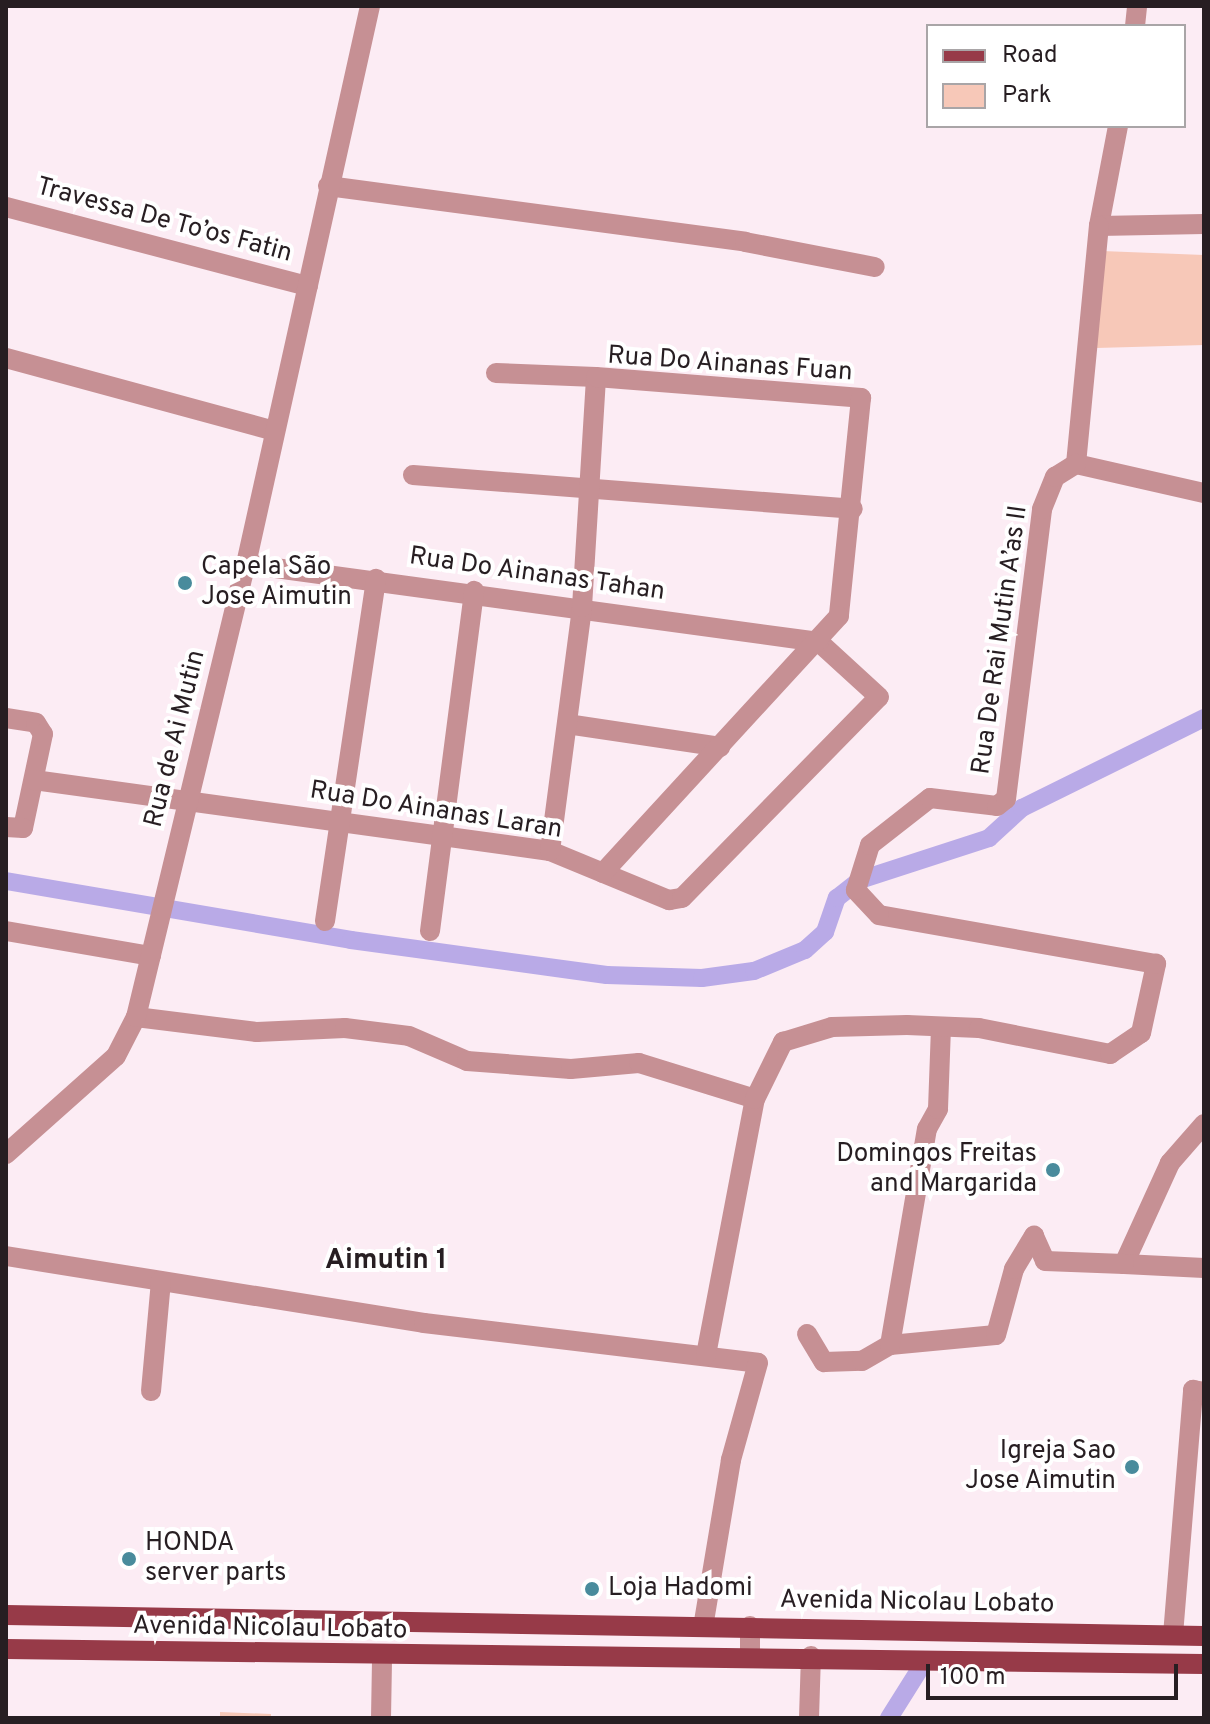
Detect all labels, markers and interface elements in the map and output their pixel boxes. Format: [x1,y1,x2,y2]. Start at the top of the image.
legend [926,24,1186,128]
text: Road [1002,41,1058,71]
text: Park [1002,81,1052,111]
street label: Travessa De To’os Fatin [32,172,296,270]
street label: Rua Do Ainanas Fuan [606,341,854,389]
street label: Rua De Rai Mutin A’as II [967,503,1035,777]
street label: Rua Do Ainanas Tahan [406,541,668,609]
place label: Capela São Jose Aimutin [201,552,353,614]
marker: Capela São Jose Aimutin [176,574,194,592]
street label: Rua de Ai Mutin [139,647,213,831]
street label: Rua Do Ainanas Laran [307,776,565,846]
place label: Domingos Freitas and Margarida [836,1139,1037,1200]
marker: Domingos Freitas and Margarida [1044,1161,1062,1179]
district label: Aimutin 1 [325,1244,447,1278]
place label: Igreja Sao Jose Aimutin [964,1436,1116,1498]
marker: Igreja Sao Jose Aimutin [1123,1458,1141,1476]
place label: HONDA server parts [145,1528,287,1590]
marker: HONDA server parts [120,1550,138,1568]
place label: Loja Hadomi [608,1573,753,1605]
marker: Loja Hadomi [583,1580,601,1598]
street label: Avenida Nicolau Lobato [779,1585,1055,1621]
street label: Avenida Nicolau Lobato [132,1611,408,1647]
scale bar [930,1648,1182,1698]
text: 100 m [940,1663,1006,1693]

